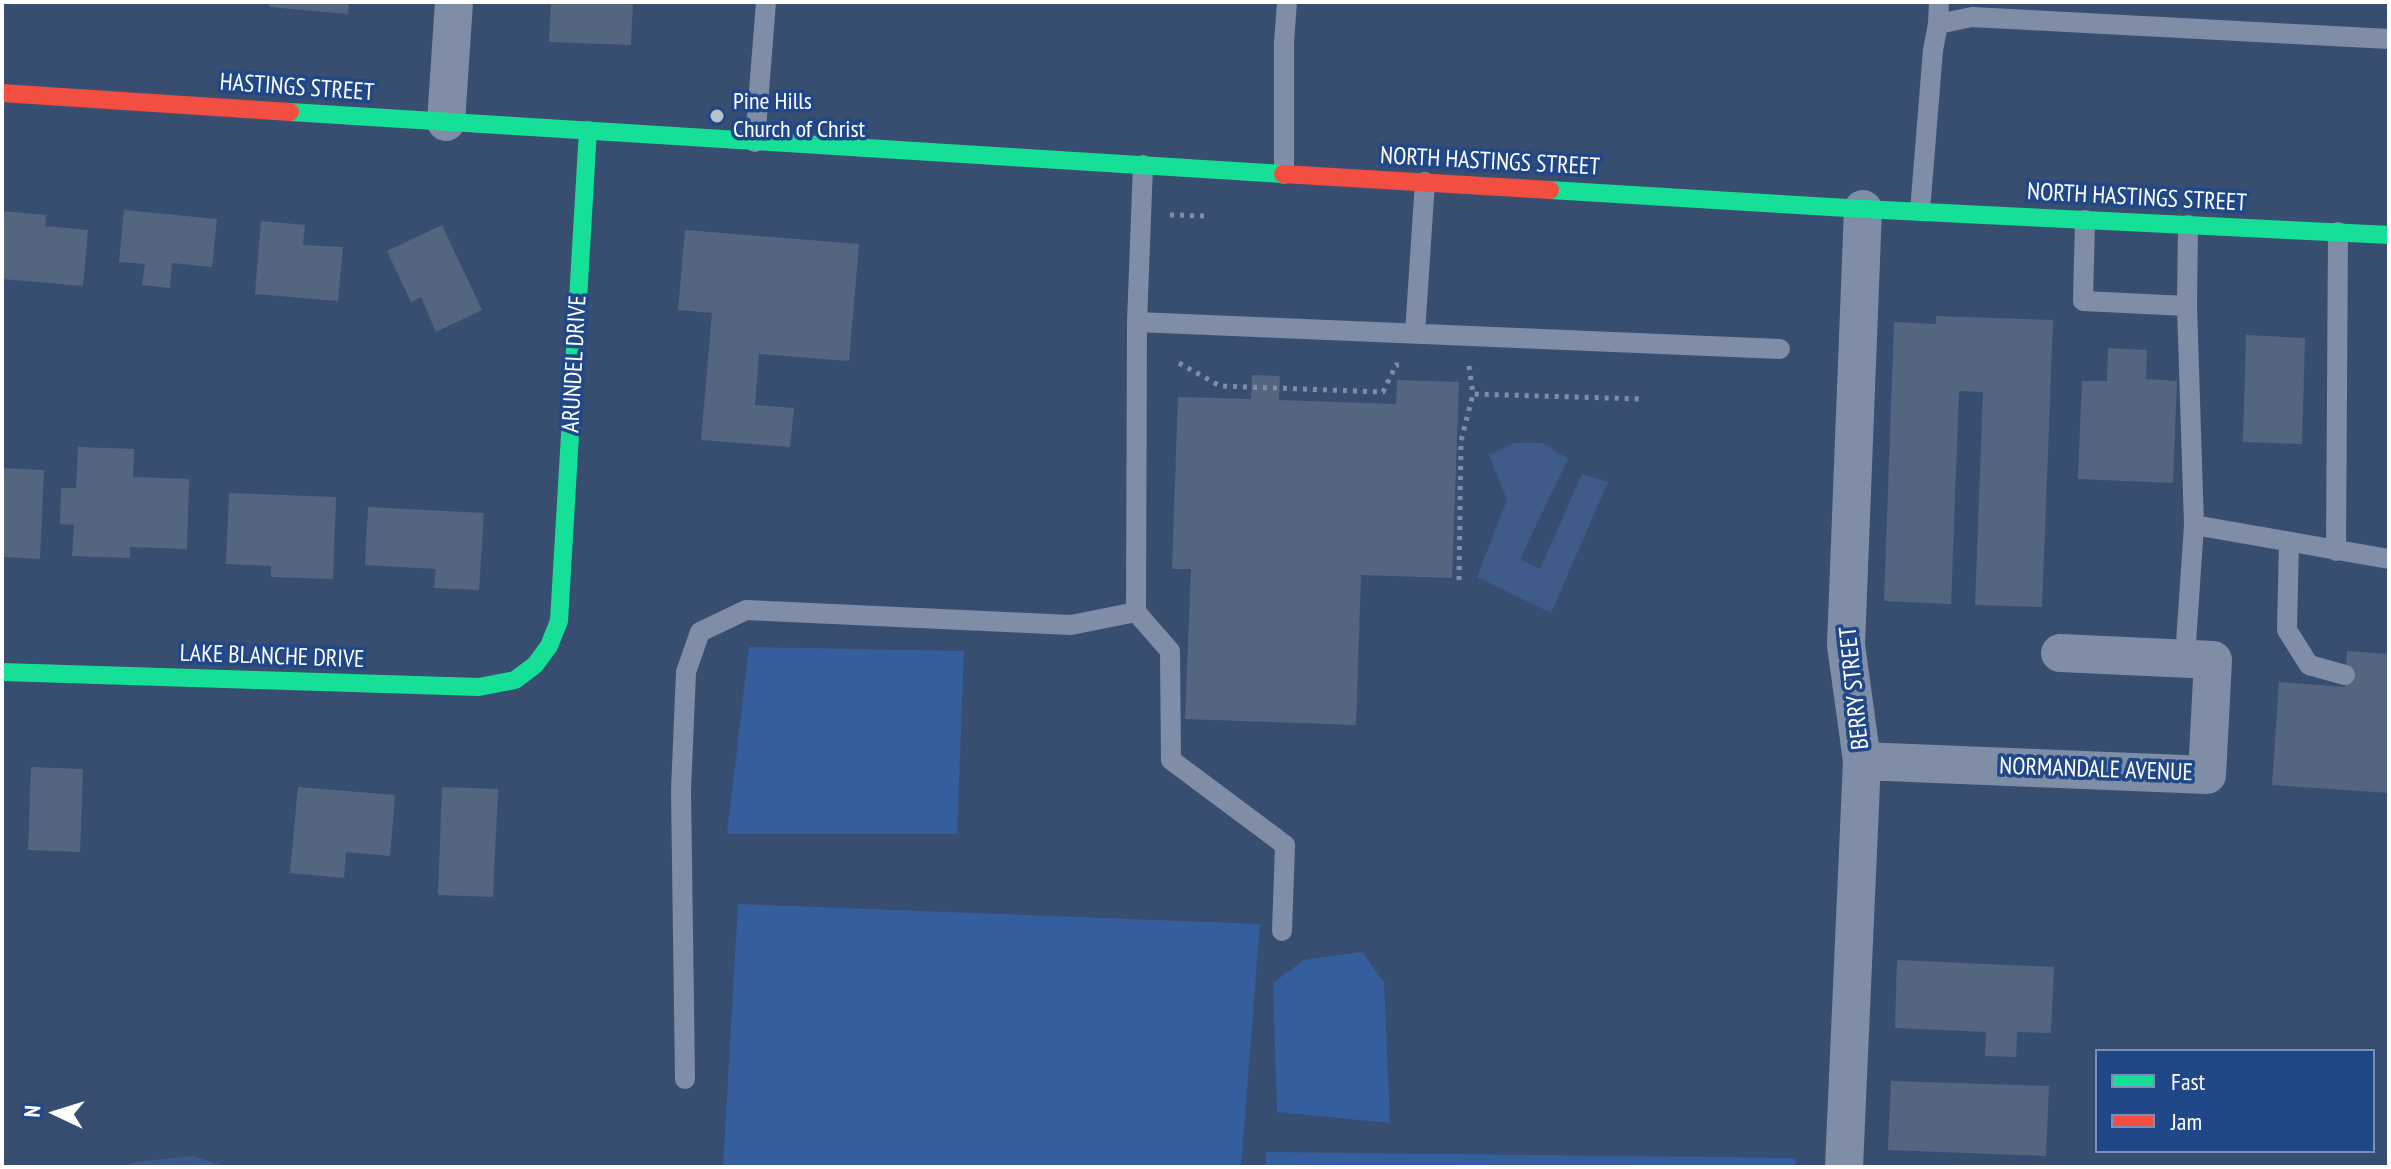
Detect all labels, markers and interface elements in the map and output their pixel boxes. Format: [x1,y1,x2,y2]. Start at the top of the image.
street label: HASTINGS STREET [219,68,375,108]
place label: Pine Hills Church of Christ [733,88,865,144]
marker: Pine Hills Church of Christ [708,107,726,125]
street label: NORTH HASTINGS STREET [1379,142,1601,182]
street label: NORTH HASTINGS STREET [2026,178,2248,218]
street label: ARUNDEL DRIVE [557,295,593,433]
street label: BERRY STREET [1834,625,1876,751]
street label: LAKE BLANCHE DRIVE [179,639,365,675]
street label: NORMANDALE AVENUE [1999,752,2193,788]
legend [2095,1049,2375,1153]
text: Fast [2171,1066,2205,1097]
north arrow [16,1073,96,1153]
text: N [18,1104,46,1118]
text: Jam [2171,1106,2202,1137]

